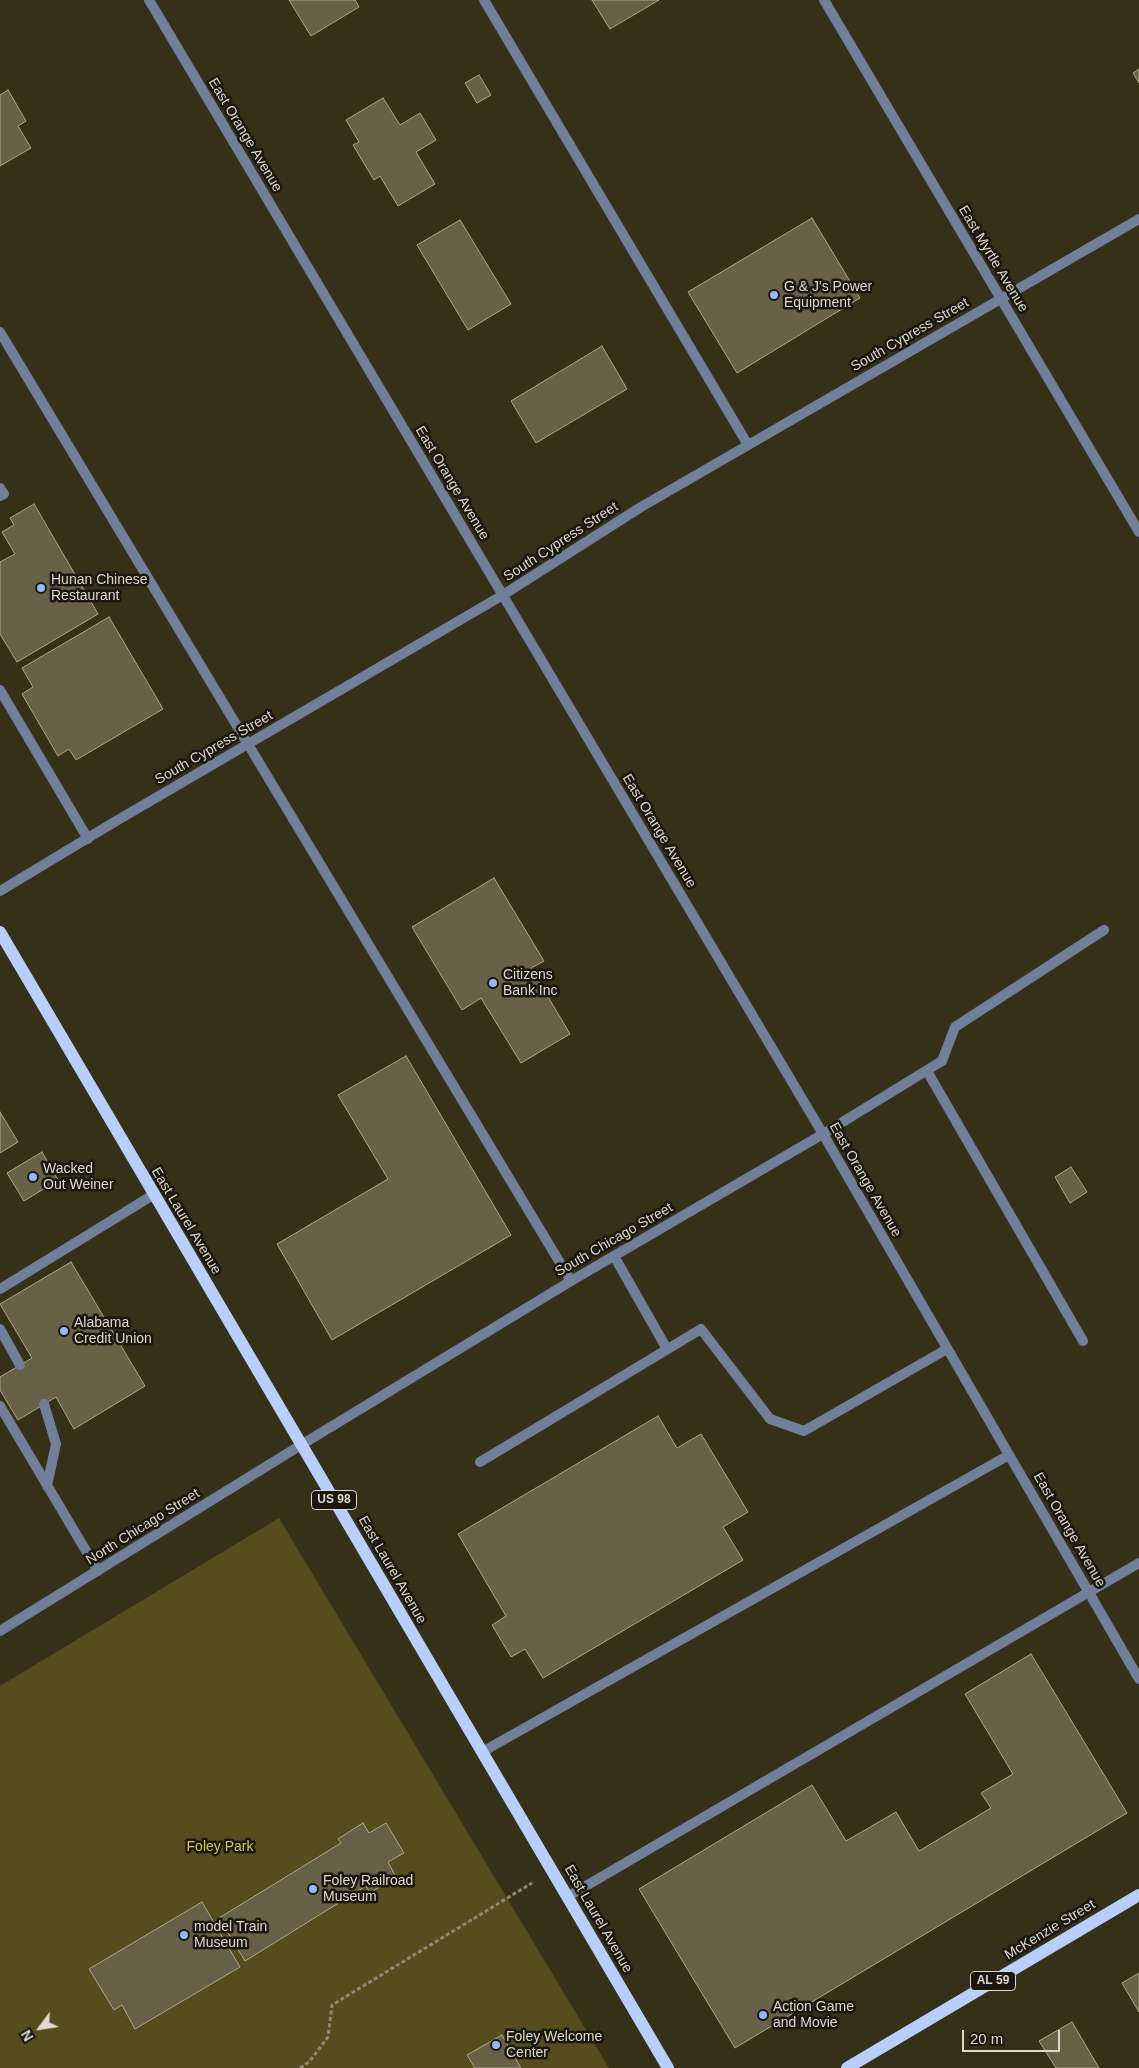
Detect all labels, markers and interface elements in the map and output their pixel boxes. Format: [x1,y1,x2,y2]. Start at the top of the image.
street label: East Orange Avenue [204,75,286,195]
street label: East Myrtle Avenue [955,203,1031,315]
place label: G & J's Power Equipment [784,279,872,312]
marker: G & J's Power Equipment [768,289,780,301]
street label: South Cypress Street [848,294,972,376]
street label: East Orange Avenue [411,423,493,543]
street label: South Cypress Street [501,499,621,585]
place label: Hunan Chinese Restaurant [51,572,148,604]
marker: Hunan Chinese Restaurant [35,582,47,594]
street label: South Cypress Street [152,707,276,789]
street label: East Orange Avenue [618,771,700,891]
place label: Citizens Bank Inc [503,967,557,1000]
marker: Citizens Bank Inc [487,977,499,989]
street label: East Orange Avenue [825,1120,905,1240]
place label: Wacked Out Weiner [43,1161,114,1194]
street label: East Laurel Avenue [147,1164,225,1278]
marker: Wacked Out Weiner [27,1171,39,1183]
street label: South Chicago Street [552,1199,676,1281]
place label: Alabama Credit Union [74,1315,152,1348]
marker: Alabama Credit Union [58,1325,70,1337]
street label: East Orange Avenue [1029,1470,1109,1590]
street label: North Chicago Street [83,1485,203,1569]
road number: US 98 [312,1490,356,1510]
street label: East Laurel Avenue [354,1513,430,1627]
park label: Foley Park [187,1839,253,1855]
street label: East Laurel Avenue [560,1862,636,1976]
place label: Foley Railroad Museum [323,1873,413,1905]
marker: Foley Railroad Museum [307,1883,319,1895]
street label: McKenzie Street [1002,1896,1098,1964]
place label: model Train Museum [194,1919,267,1951]
marker: model Train Museum [178,1929,190,1941]
road number: AL 59 [970,1972,1016,1990]
place label: Action Game and Movie [773,1999,854,2031]
north arrow [15,2003,65,2053]
marker: Action Game and Movie [757,2009,769,2021]
scale bar [964,2020,1062,2052]
text: N [18,2027,37,2044]
place label: Foley Welcome Center [506,2029,602,2062]
text: 20 m [970,2030,1003,2047]
marker: Foley Welcome Center [490,2039,502,2051]

